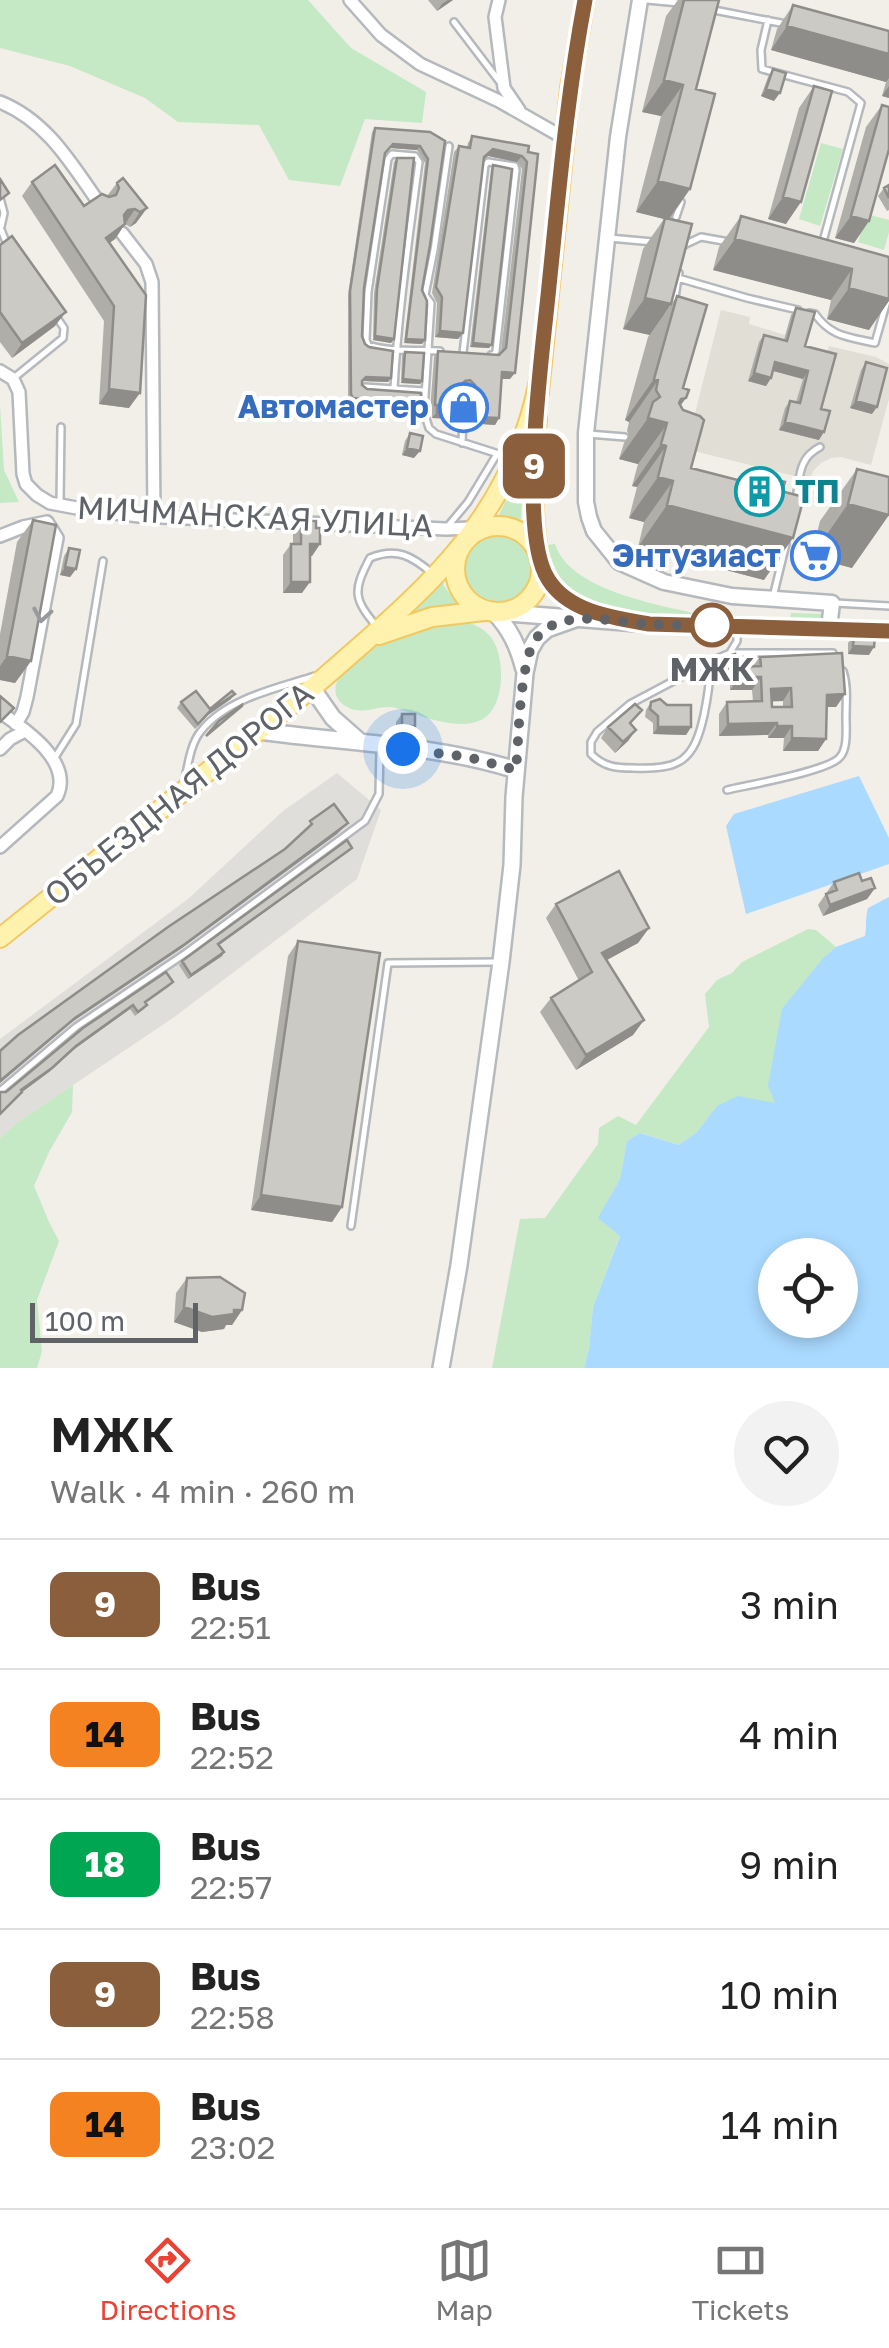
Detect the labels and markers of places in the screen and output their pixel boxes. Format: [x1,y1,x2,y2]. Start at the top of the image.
shop icon: Автомастер [438,381,490,433]
place label: Автомастер [238,387,429,425]
building icon: ТП [734,466,786,518]
place label: ТП [795,472,840,510]
supermarket icon: Энтузиаст [790,530,842,582]
place label: Энтузиаст [612,536,781,574]
marker: МЖК [691,604,733,646]
place label: МЖК [670,650,755,688]

